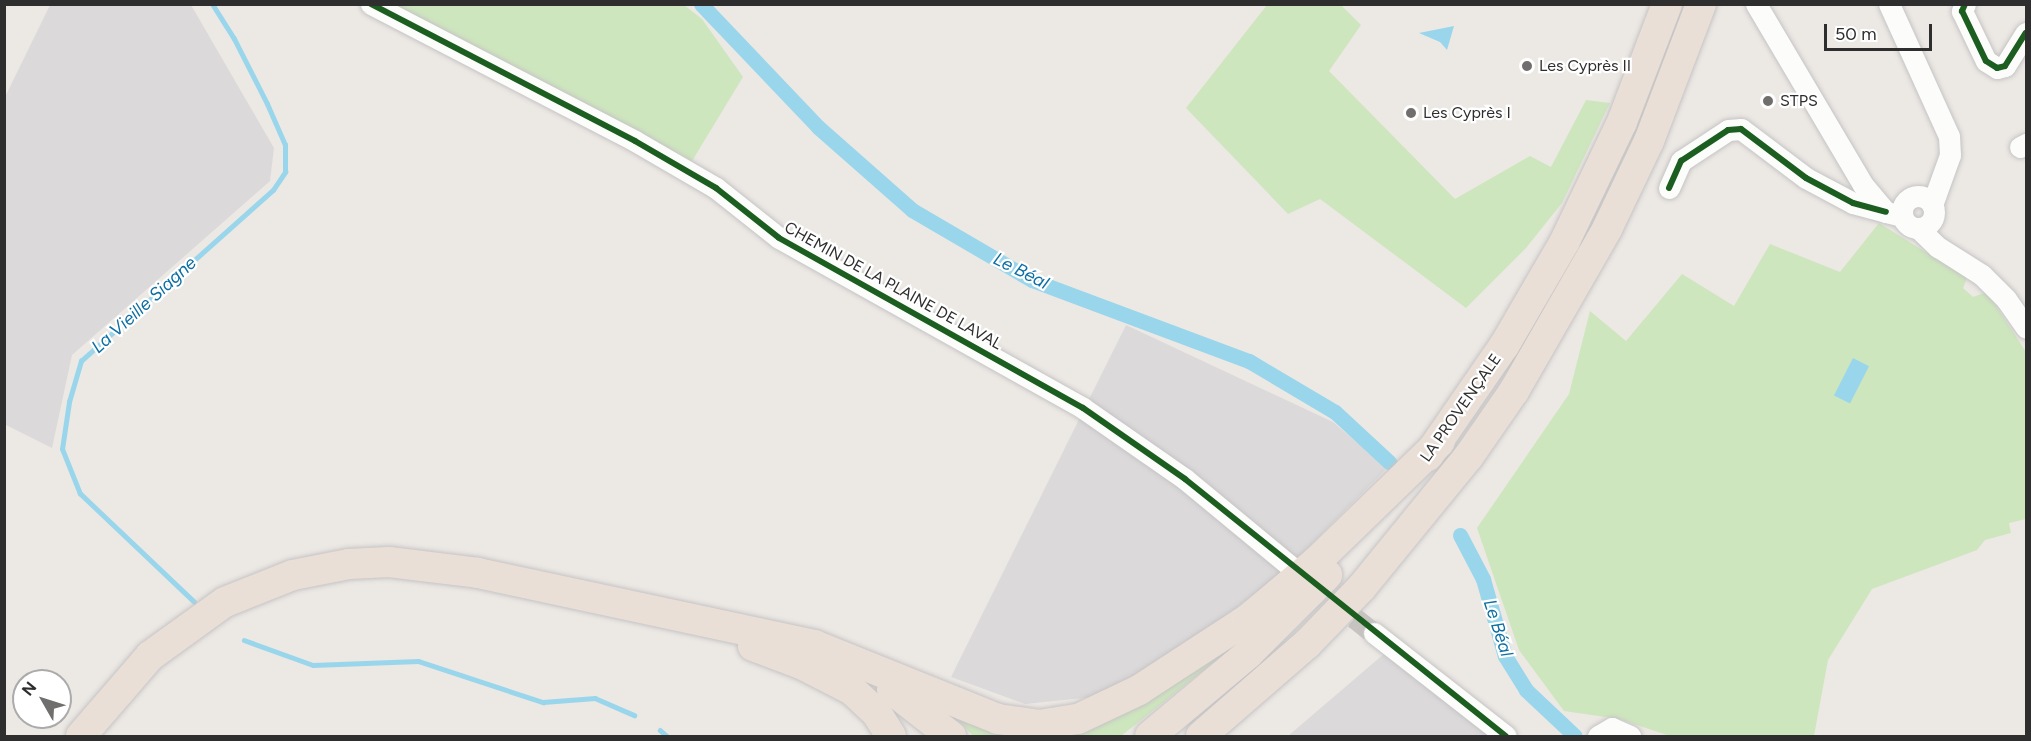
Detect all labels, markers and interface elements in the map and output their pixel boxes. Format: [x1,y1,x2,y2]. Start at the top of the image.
scale bar [1827,12,1935,50]
text: 50 m [1835,23,1877,45]
place label: Les Cyprès II [1539,56,1631,76]
marker: Les Cyprès II [1520,59,1534,73]
place label: STPS [1780,91,1818,111]
marker: STPS [1761,94,1775,108]
place label: Les Cyprès I [1423,103,1511,123]
marker: Les Cyprès I [1404,106,1418,120]
street label: CHEMIN DE LA PLAINE DE LAVAL [781,218,1005,354]
water label: Le Béal [990,248,1052,294]
water label: La Vieille Siagne [87,252,201,358]
street label: LA PROVENÇALE [1416,350,1506,466]
water label: Le Béal [1479,597,1517,659]
north arrow [12,669,72,729]
text: N [18,678,40,699]

